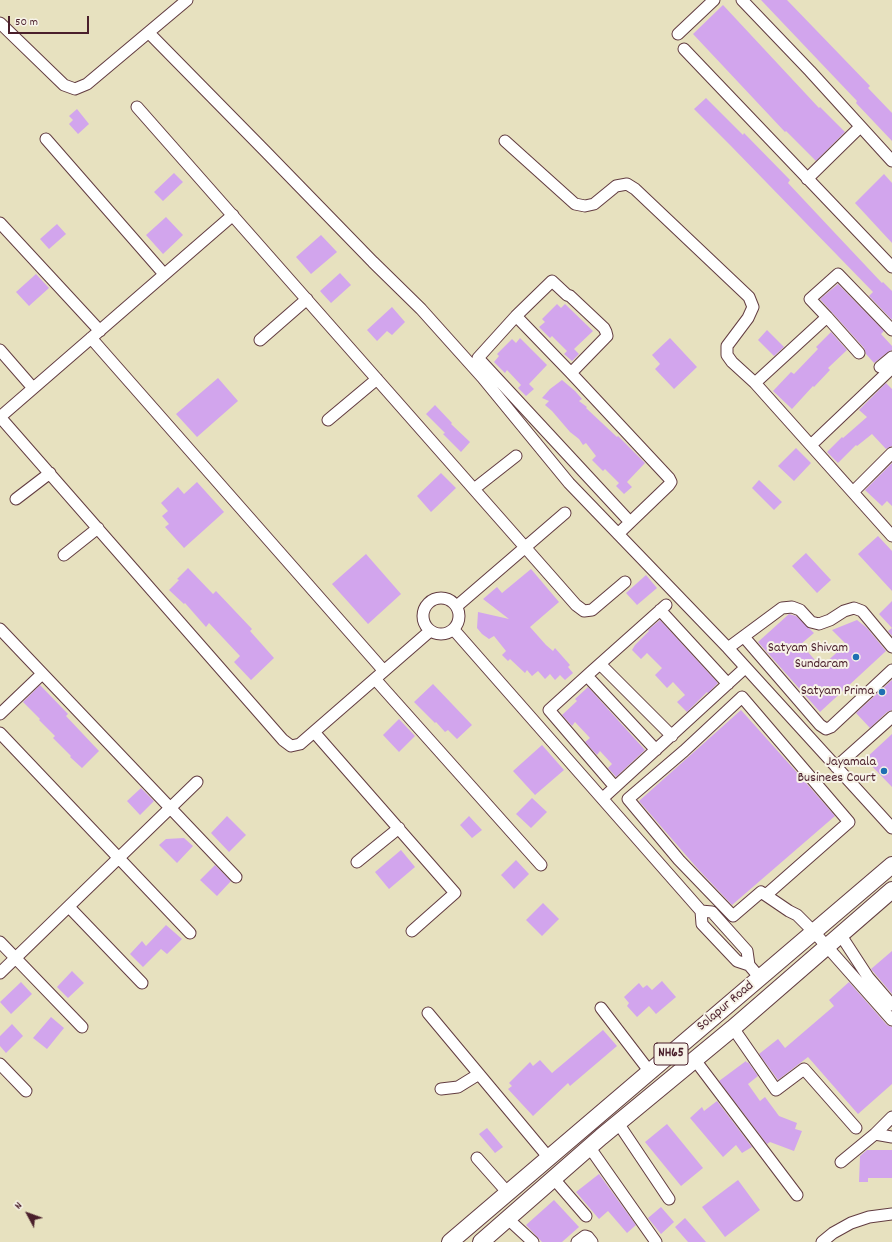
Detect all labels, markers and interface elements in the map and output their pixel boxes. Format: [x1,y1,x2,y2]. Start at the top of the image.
scale bar [10,8,91,34]
text: 50 m [15,14,38,31]
place label: Satyam Shivam Sundaram [768,641,848,674]
marker: Satyam Shivam Sundaram [851,652,861,662]
place label: Satyam Prima [801,684,874,700]
marker: Satyam Prima [877,687,887,697]
place label: Jayamala Businees Court [797,755,876,788]
marker: Jayamala Businees Court [879,766,889,776]
street label: Solapur Road [694,978,758,1036]
road number: NH65 [654,1043,688,1065]
north arrow [8,1194,48,1234]
text: N [11,1199,27,1213]

